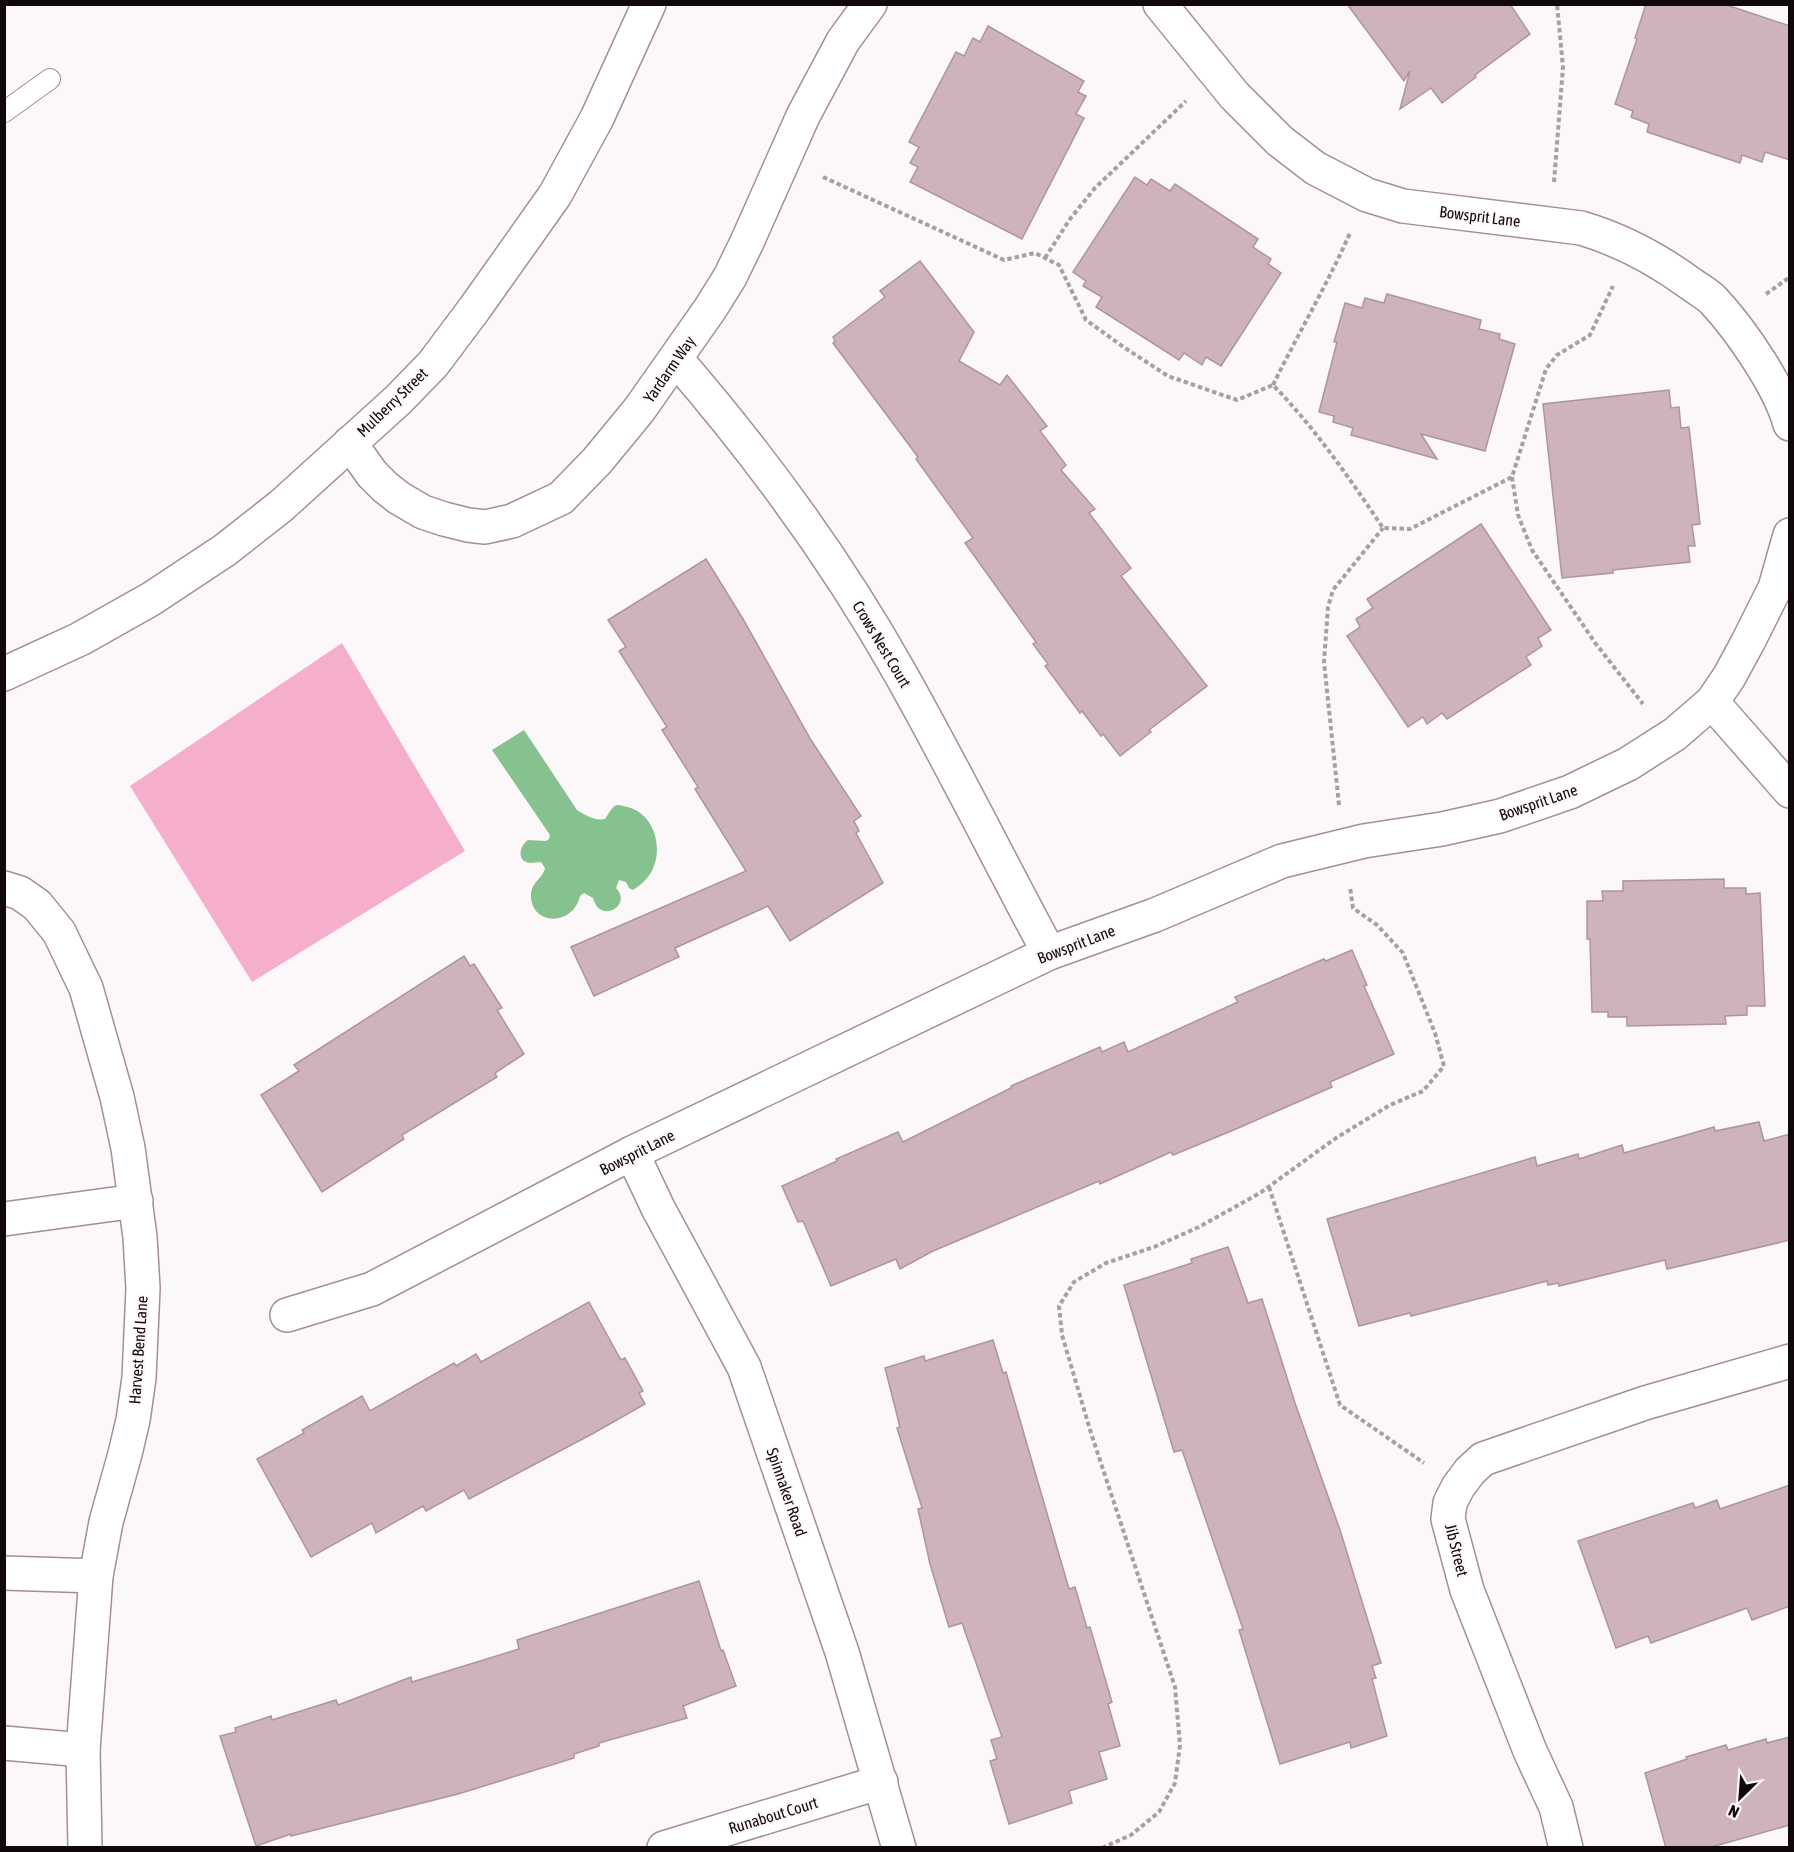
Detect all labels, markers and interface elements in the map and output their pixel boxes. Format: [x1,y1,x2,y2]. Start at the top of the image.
street label: Bowsprit Lane [1438,202,1522,231]
street label: Yardarm Way [640,332,699,406]
street label: Mulberry Street [353,364,432,441]
street label: Crows Nest Court [849,598,915,691]
street label: Bowsprit Lane [1496,780,1580,825]
street label: Bowsprit Lane [1035,921,1118,968]
street label: Bowsprit Lane [597,1125,678,1179]
street label: Harvest Bend Lane [125,1295,151,1405]
street label: Spinnaker Road [763,1445,811,1539]
street label: Jib Street [1442,1522,1472,1579]
north arrow [1710,1768,1770,1828]
street label: Runabout Court [726,1793,820,1837]
text: N [1726,1801,1742,1822]

